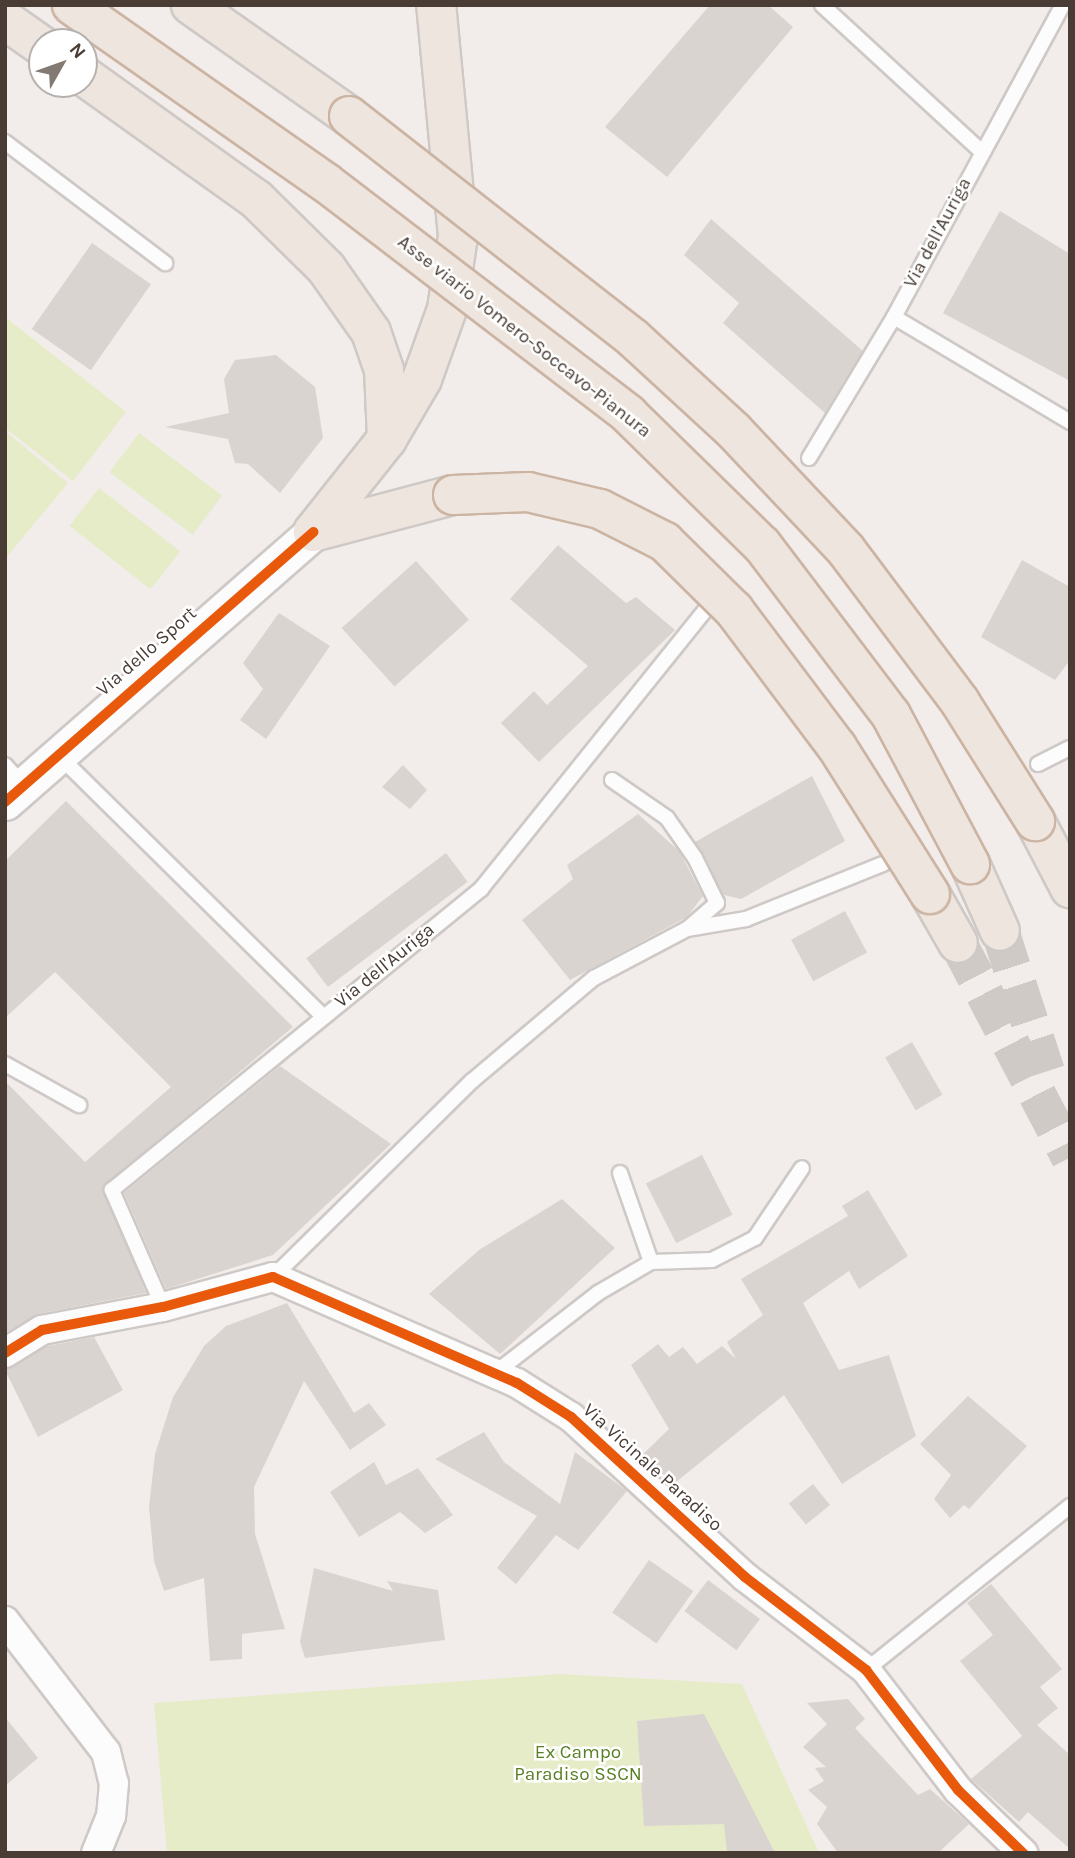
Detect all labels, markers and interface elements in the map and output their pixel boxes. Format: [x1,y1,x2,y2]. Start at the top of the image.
north arrow [28,28,98,98]
text: N [65,38,90,63]
street label: Via dell'Auriga [899,174,977,292]
street label: Asse viario Vomero-Soccavo-Pianura [393,231,655,443]
street label: Via dello Sport [92,602,202,702]
street label: Via dell'Auriga [331,919,439,1013]
street label: Via Vicinale Paradiso [577,1399,727,1537]
park label: Ex Campo Paradiso SSCN [514,1742,642,1786]

